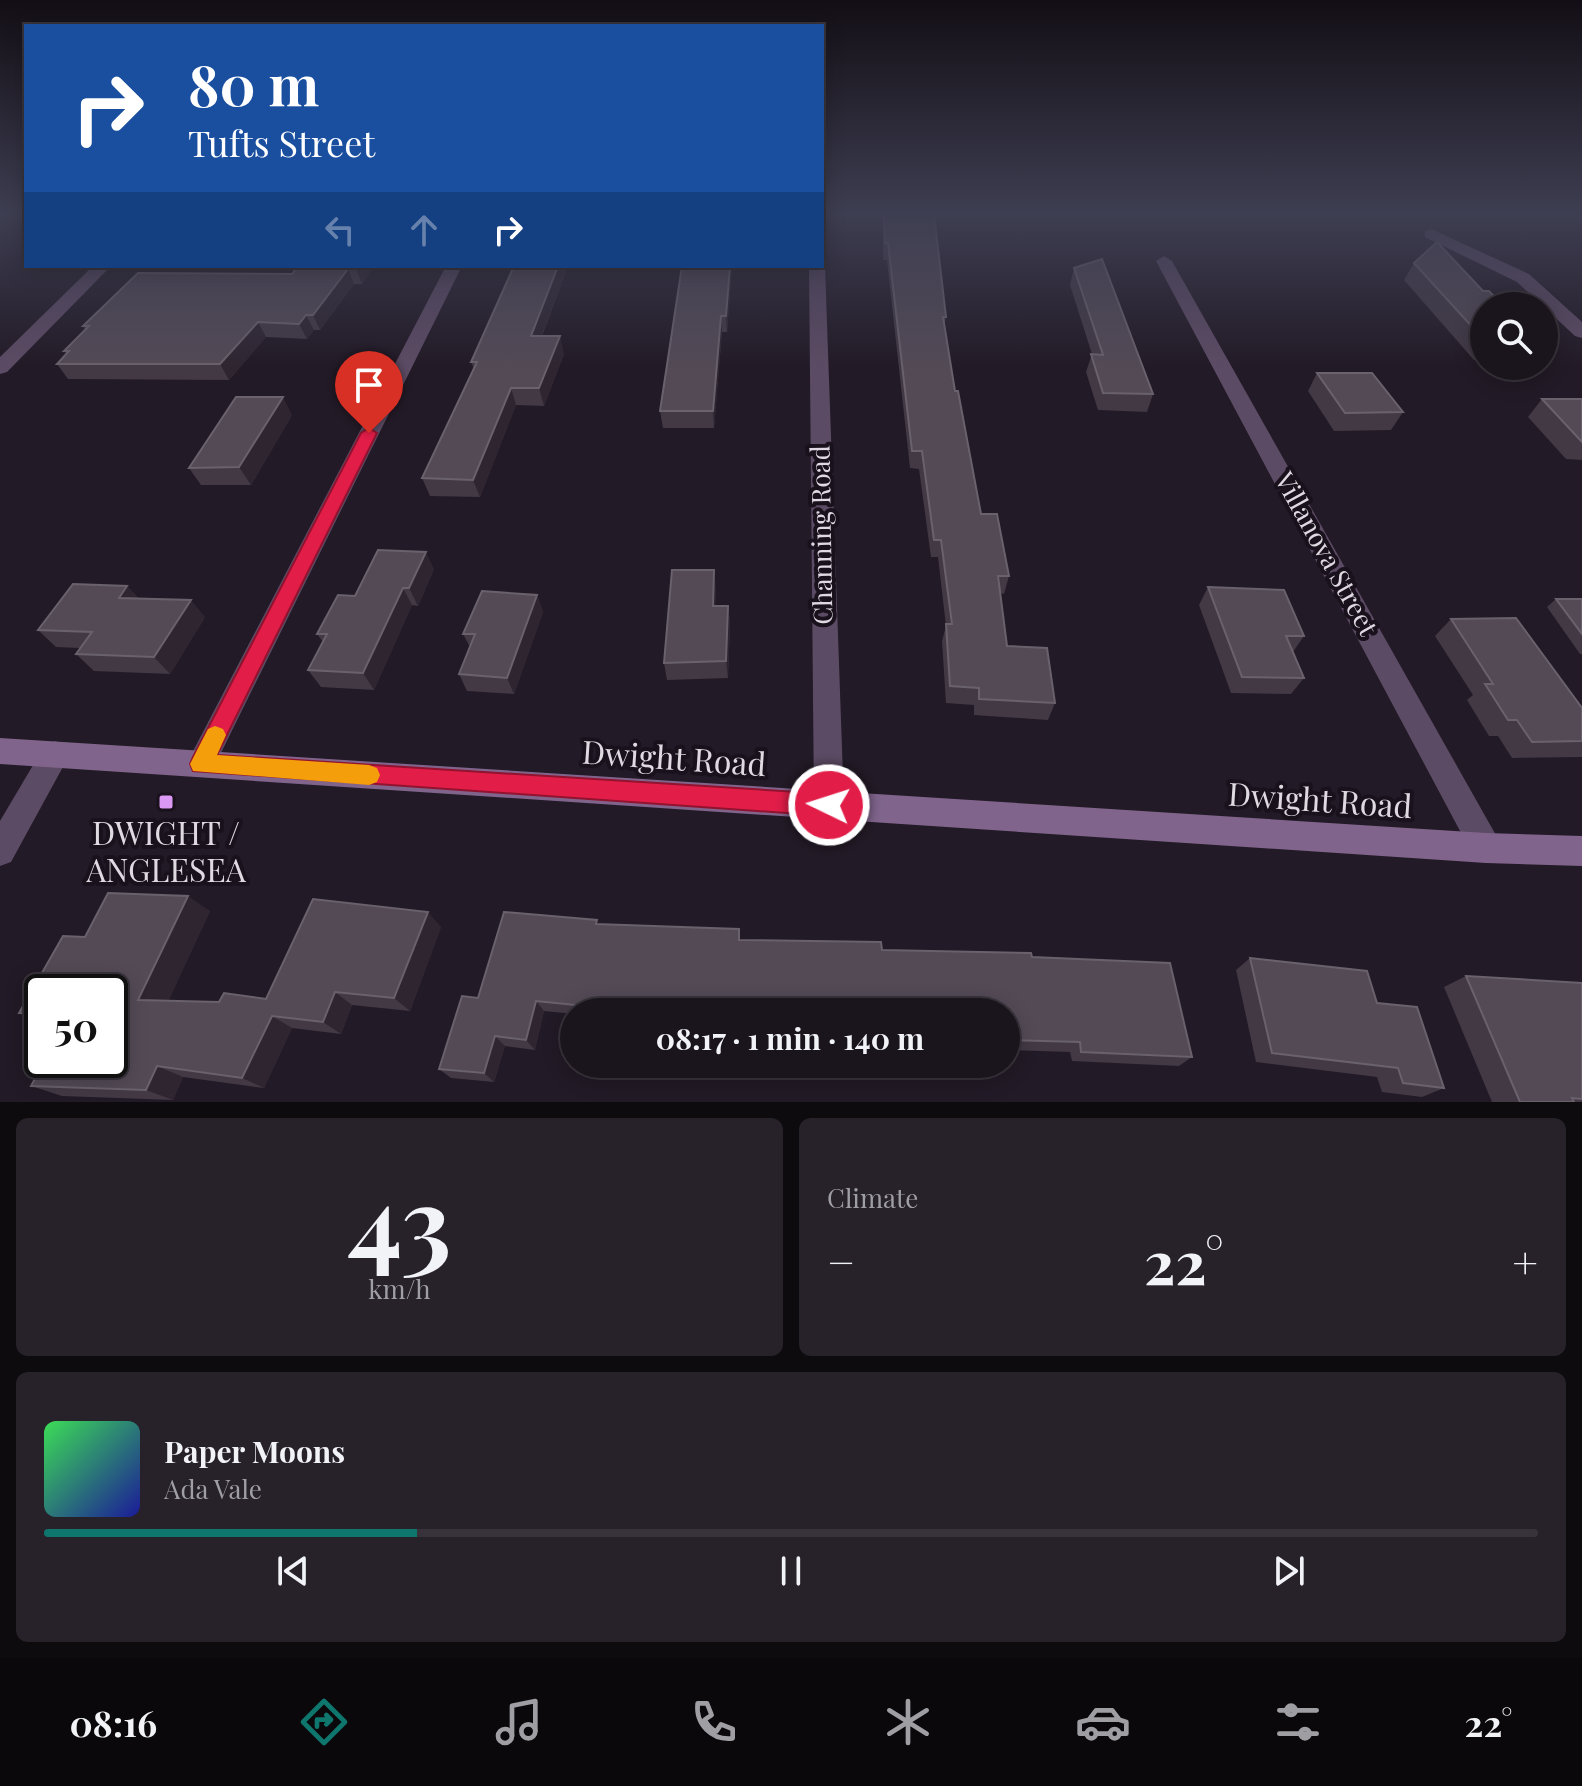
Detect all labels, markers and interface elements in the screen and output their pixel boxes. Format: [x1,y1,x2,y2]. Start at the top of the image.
text: 80 m [188,46,319,121]
icon: right [56,56,160,160]
text: Tufts Street [188,118,375,166]
icon: left [318,208,362,252]
icon: ahead [402,208,446,252]
icon: right [486,208,530,252]
map controls [1470,292,1558,380]
button: search [1470,292,1558,380]
pin [335,351,403,433]
icon: arrive [347,363,391,407]
street label: Channing Road [801,445,840,625]
street label: Villanova Street [1267,464,1387,642]
street label: Dwight Road [581,729,768,784]
position arrow [787,763,871,847]
street label: Dwight Road [1227,771,1414,826]
marker: DWIGHT / ANGLESEA [157,793,175,811]
place label: DWIGHT / ANGLESEA [85,810,247,890]
speed limit sign: 50 [24,974,128,1078]
text: 08:17 · 1 min · 140 m [656,1018,924,1058]
text: 43 [348,1149,451,1288]
text: Climate [827,1180,918,1215]
text: 22° [1144,1220,1224,1300]
text: − [827,1231,855,1290]
text: + [1512,1231,1538,1290]
text: km/h [368,1271,431,1306]
text: Paper Moons [164,1431,345,1471]
text: Ada Vale [164,1471,262,1506]
icon: previous [271,1549,315,1593]
icon: pause [769,1549,813,1593]
icon: next [1267,1549,1311,1593]
icon: directions [296,1694,352,1750]
icon: music [491,1694,547,1750]
icon: phone [686,1694,742,1750]
icon: climate [880,1694,936,1750]
icon: car [1075,1694,1131,1750]
icon: filters [1270,1694,1326,1750]
text: 08:16 [69,1698,157,1746]
text: 22° [1465,1698,1513,1746]

